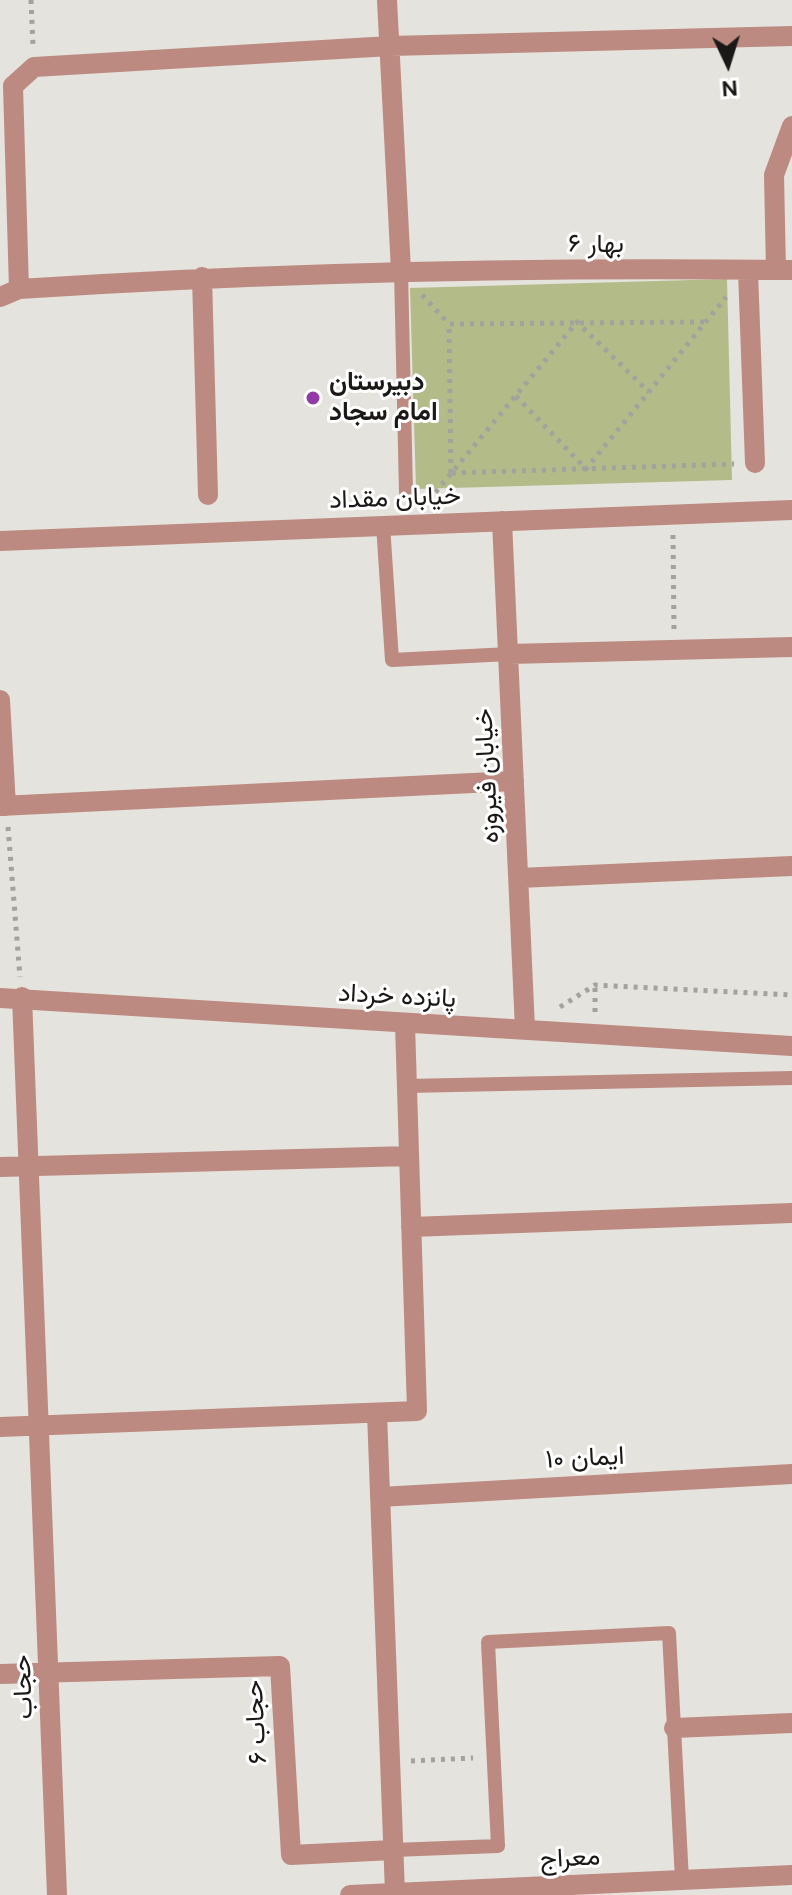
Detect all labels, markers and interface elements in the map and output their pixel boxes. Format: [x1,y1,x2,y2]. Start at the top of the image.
north arrow [688,24,768,104]
text: N [721,73,739,103]
street label: بهار ۶ [568,229,624,261]
place label: دبیرستان امام سجاد [329,367,438,428]
marker: دبیرستان امام سجاد [304,389,322,407]
street label: خیابان مقداد [329,481,461,517]
street label: خیابان فیروزه [469,708,507,844]
street label: پانزده خرداد [337,978,457,1016]
street label: ایمان ۱۰ [545,1441,625,1477]
street label: حجاب [7,1654,41,1720]
street label: حجاب ۶ [239,1679,275,1765]
street label: معراج [539,1842,601,1876]

